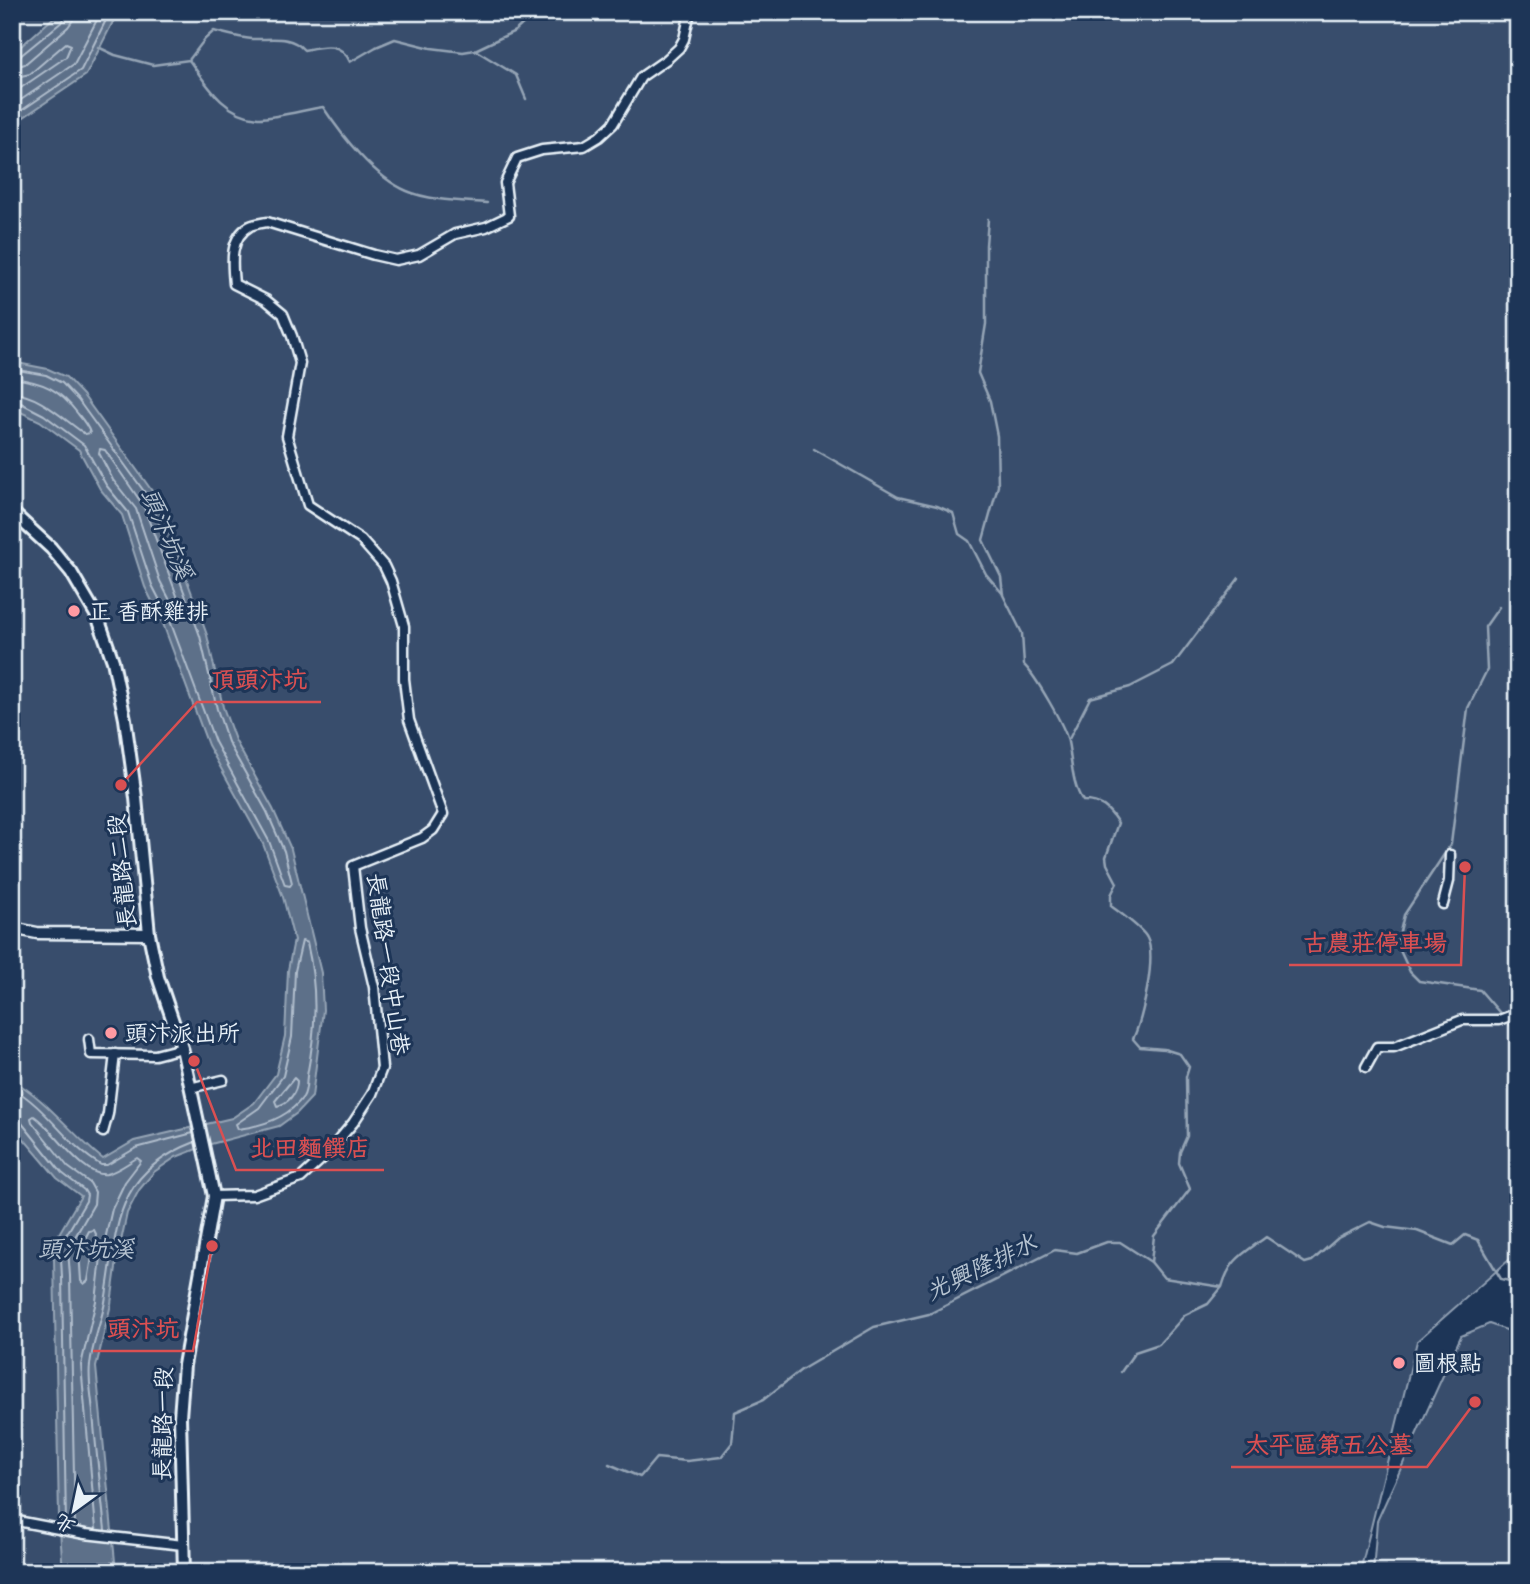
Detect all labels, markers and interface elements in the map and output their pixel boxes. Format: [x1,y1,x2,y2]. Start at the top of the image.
water label: 頭汴坑溪 [129,482,206,588]
place label: 正 香酥雞排 [88,591,209,632]
marker: 正 香酥雞排 [66,603,82,619]
callout: 頂頭汴坑 [197,657,321,702]
text: 頂頭汴坑 [211,659,307,701]
street label: 長龍路二段 [96,812,148,930]
street label: 長龍路一段中山巷 [355,870,421,1059]
callout: 古農莊停車場 [1289,920,1461,965]
text: 古農莊停車場 [1303,922,1447,964]
place label: 頭汴派出所 [125,1013,240,1054]
marker: 頭汴派出所 [103,1025,119,1041]
callout: 北田麵饌店 [236,1125,384,1170]
text: 北田麵饌店 [250,1127,370,1169]
water label: 光興隆排水 [918,1221,1045,1312]
water label: 頭汴坑溪 [38,1228,136,1270]
callout: 頭汴坑 [93,1306,193,1351]
text: 頭汴坑 [107,1308,179,1350]
place label: 圖根點 [1413,1343,1482,1384]
marker: 圖根點 [1391,1355,1407,1371]
street label: 長龍路一段 [141,1366,185,1482]
callout: 太平區第五公墓 [1231,1422,1427,1467]
text: 太平區第五公墓 [1245,1424,1413,1466]
north arrow [38,1476,108,1546]
text: 北 [48,1505,82,1543]

